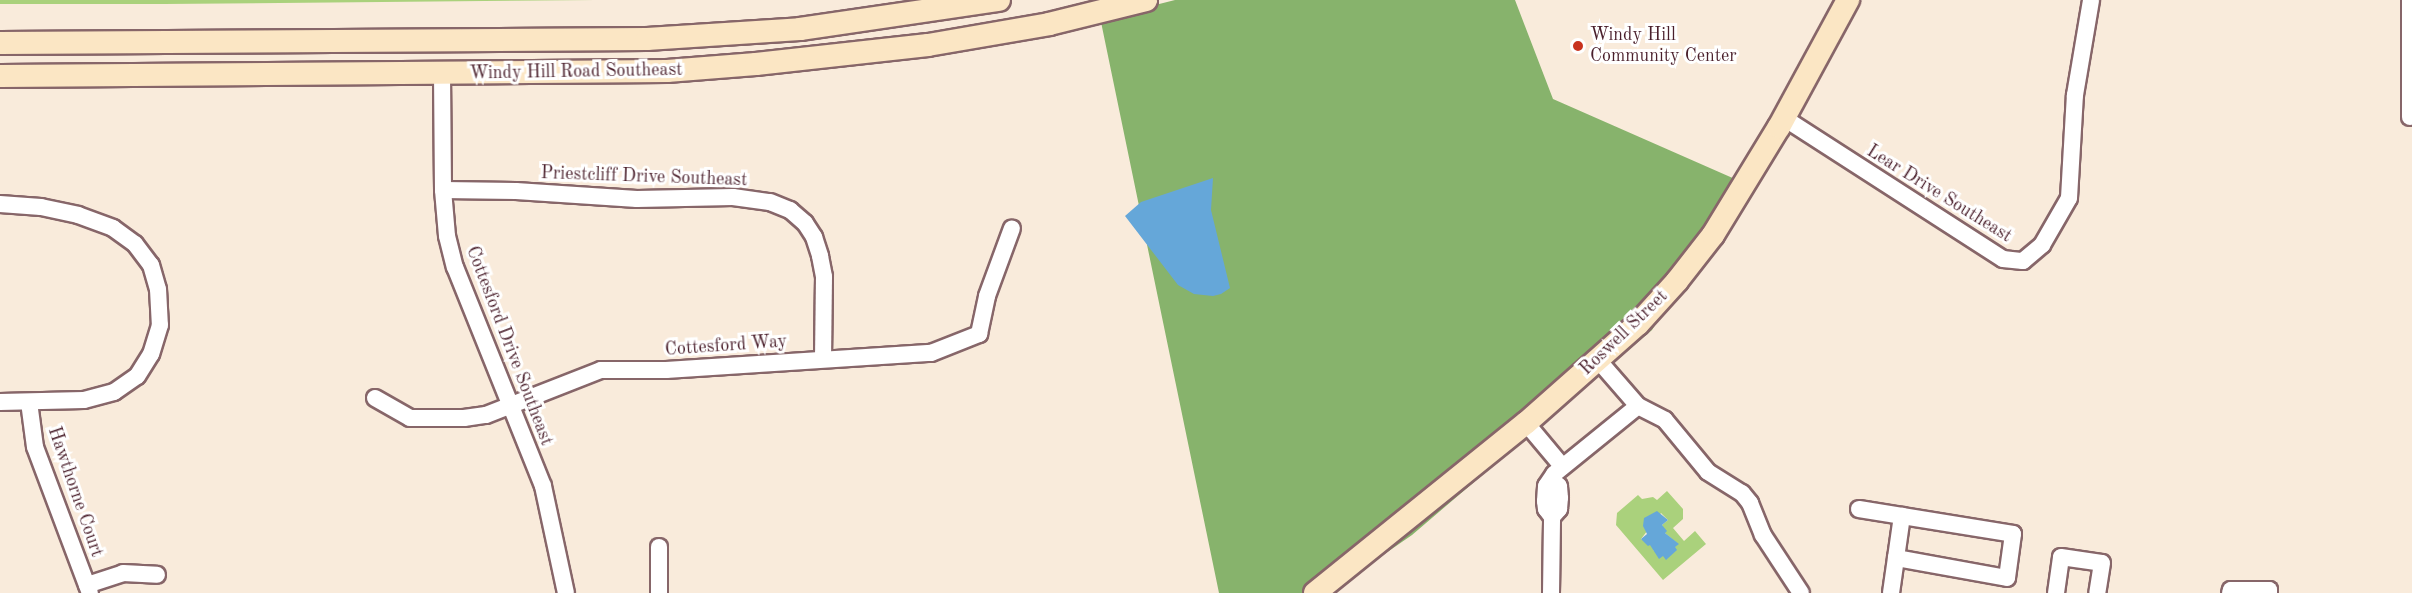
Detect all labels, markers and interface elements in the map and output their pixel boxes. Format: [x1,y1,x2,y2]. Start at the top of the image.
place label: Windy Hill Community Center [1590,25,1737,68]
marker: Windy Hill Community Center [1571,39,1585,53]
street label: Windy Hill Road Southeast [469,59,683,85]
street label: Lear Drive Southeast [1862,141,2016,247]
street label: Priestcliff Drive Southeast [540,163,748,191]
street label: Cottesford Drive Southeast [461,243,557,449]
street label: Roswell Street [1576,286,1672,380]
street label: Cottesford Way [664,331,788,361]
street label: Hawthorne Court [43,424,107,560]

